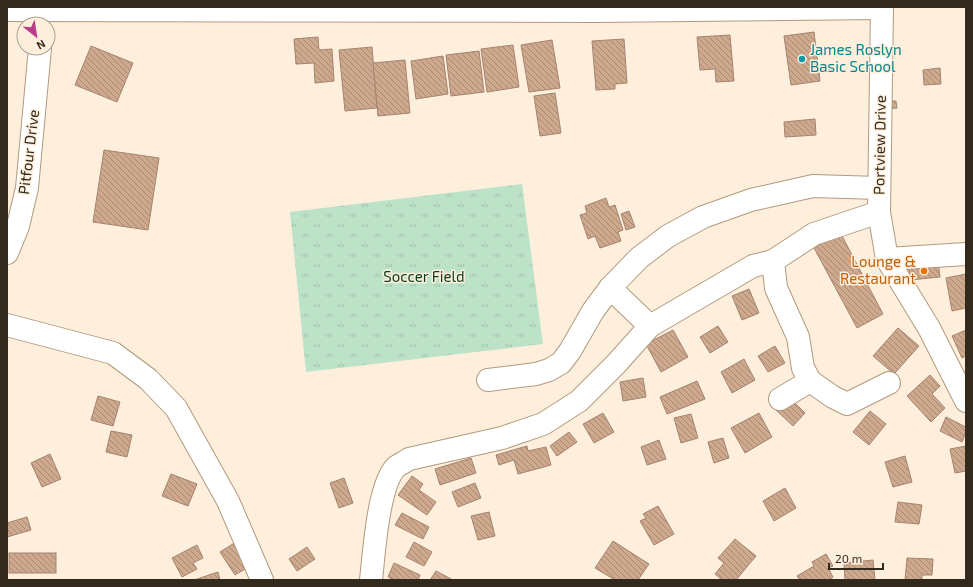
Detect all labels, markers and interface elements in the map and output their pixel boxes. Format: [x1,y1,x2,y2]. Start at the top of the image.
north arrow [16,16,56,56]
text: N [35,37,48,53]
place label: James Roslyn Basic School [810,40,902,75]
marker: James Roslyn Basic School [797,54,807,64]
street label: Portview Drive [869,95,889,195]
street label: Pitfour Drive [14,108,42,195]
place label: Lounge & Restaurant [840,252,916,287]
marker: Lounge & Restaurant [919,266,929,276]
park label: Soccer Field [383,267,465,285]
scale bar [829,545,883,571]
text: 20 m [835,551,862,565]

